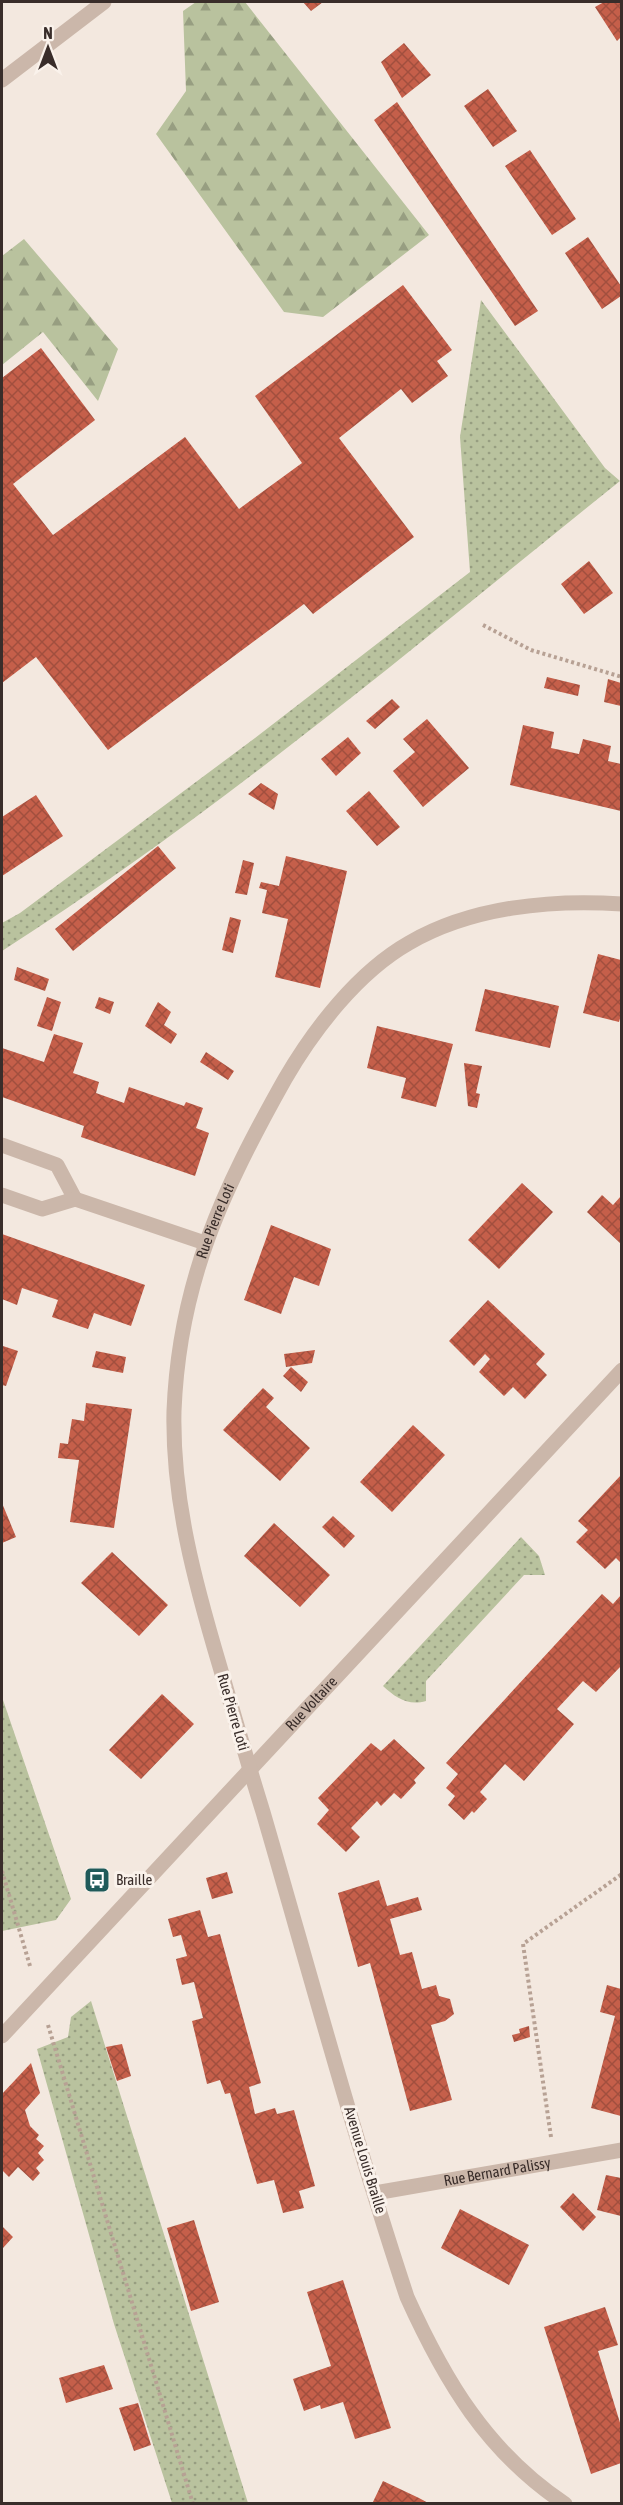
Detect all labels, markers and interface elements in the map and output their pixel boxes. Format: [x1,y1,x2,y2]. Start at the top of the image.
north arrow [18,18,78,78]
text: N [43,24,53,42]
street label: Rue Pierre Loti [193,1181,237,1261]
street label: Rue Pierre Loti [214,1671,253,1752]
street label: Rue Voltaire [282,1673,340,1734]
bus stop icon: Braille [82,1865,112,1895]
place label: Braille [116,1871,152,1888]
street label: Avenue Louis Braille [341,2104,390,2215]
street label: Rue Bernard Palissy [442,2154,552,2189]

